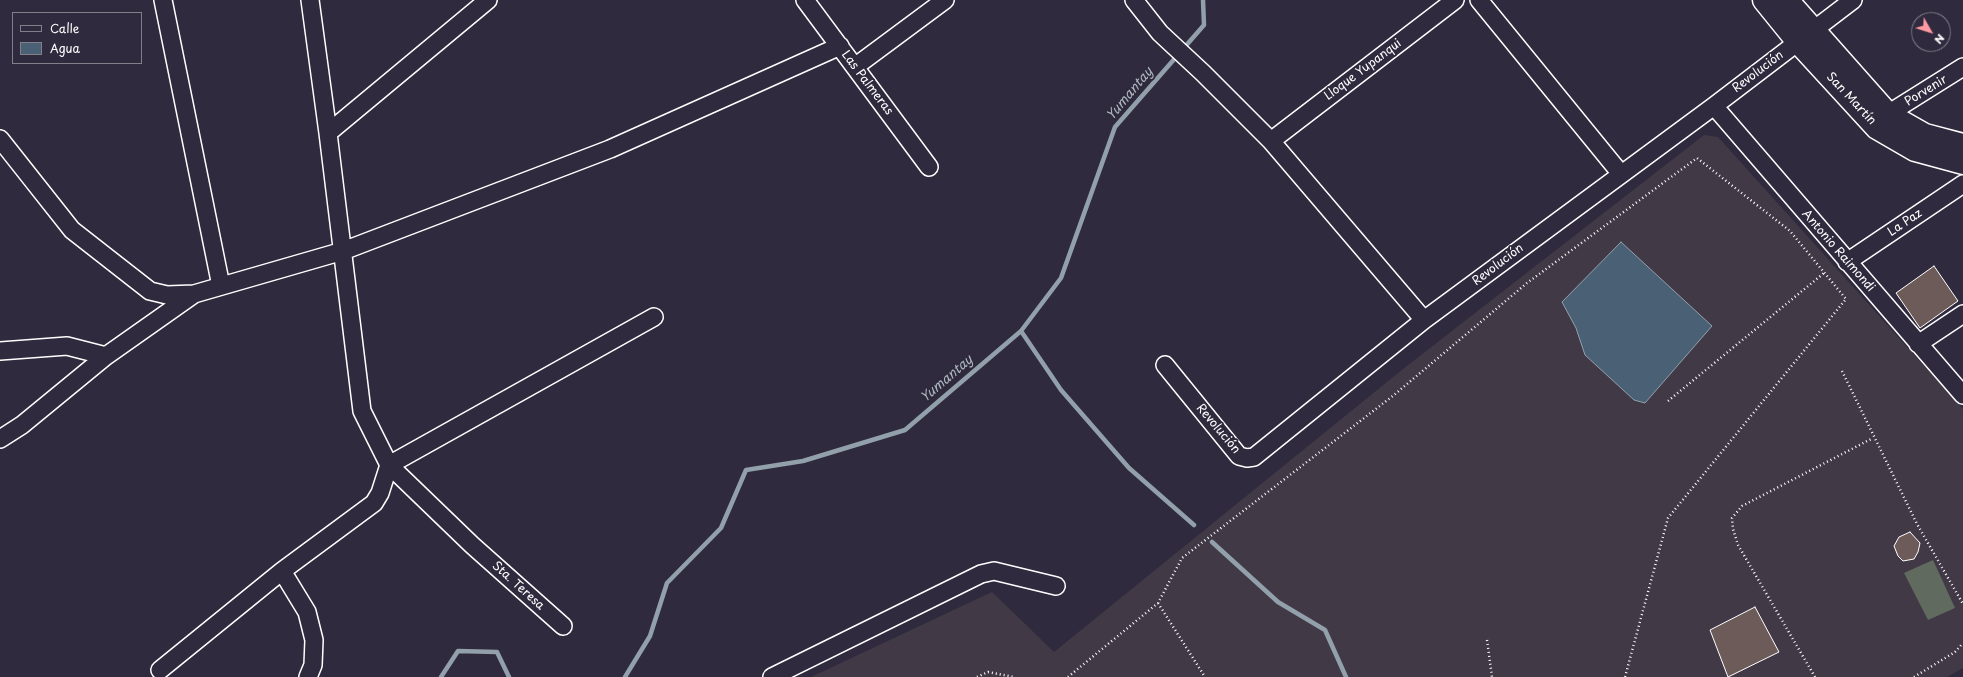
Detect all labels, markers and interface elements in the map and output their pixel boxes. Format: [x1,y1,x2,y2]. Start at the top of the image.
legend [12,12,142,64]
north arrow [1911,12,1951,52]
text: Calle [50,19,79,37]
text: N [1931,31,1949,48]
street label: Lloque Yupanqui [1322,36,1404,104]
text: Agua [50,39,80,57]
street label: Las Palmeras [838,48,896,118]
street label: Revolución [1730,48,1786,96]
water label: Yumantay [1104,65,1156,123]
street label: San Martín [1823,70,1879,128]
street label: Porvenir [1902,72,1950,110]
street label: La Paz [1885,206,1925,240]
street label: Antonio Raimondi [1799,207,1877,295]
street label: Revolución [1470,241,1526,289]
water label: Yumantay [918,352,976,406]
street label: Revolución [1193,401,1243,457]
street label: Sta. Teresa [489,559,547,613]

